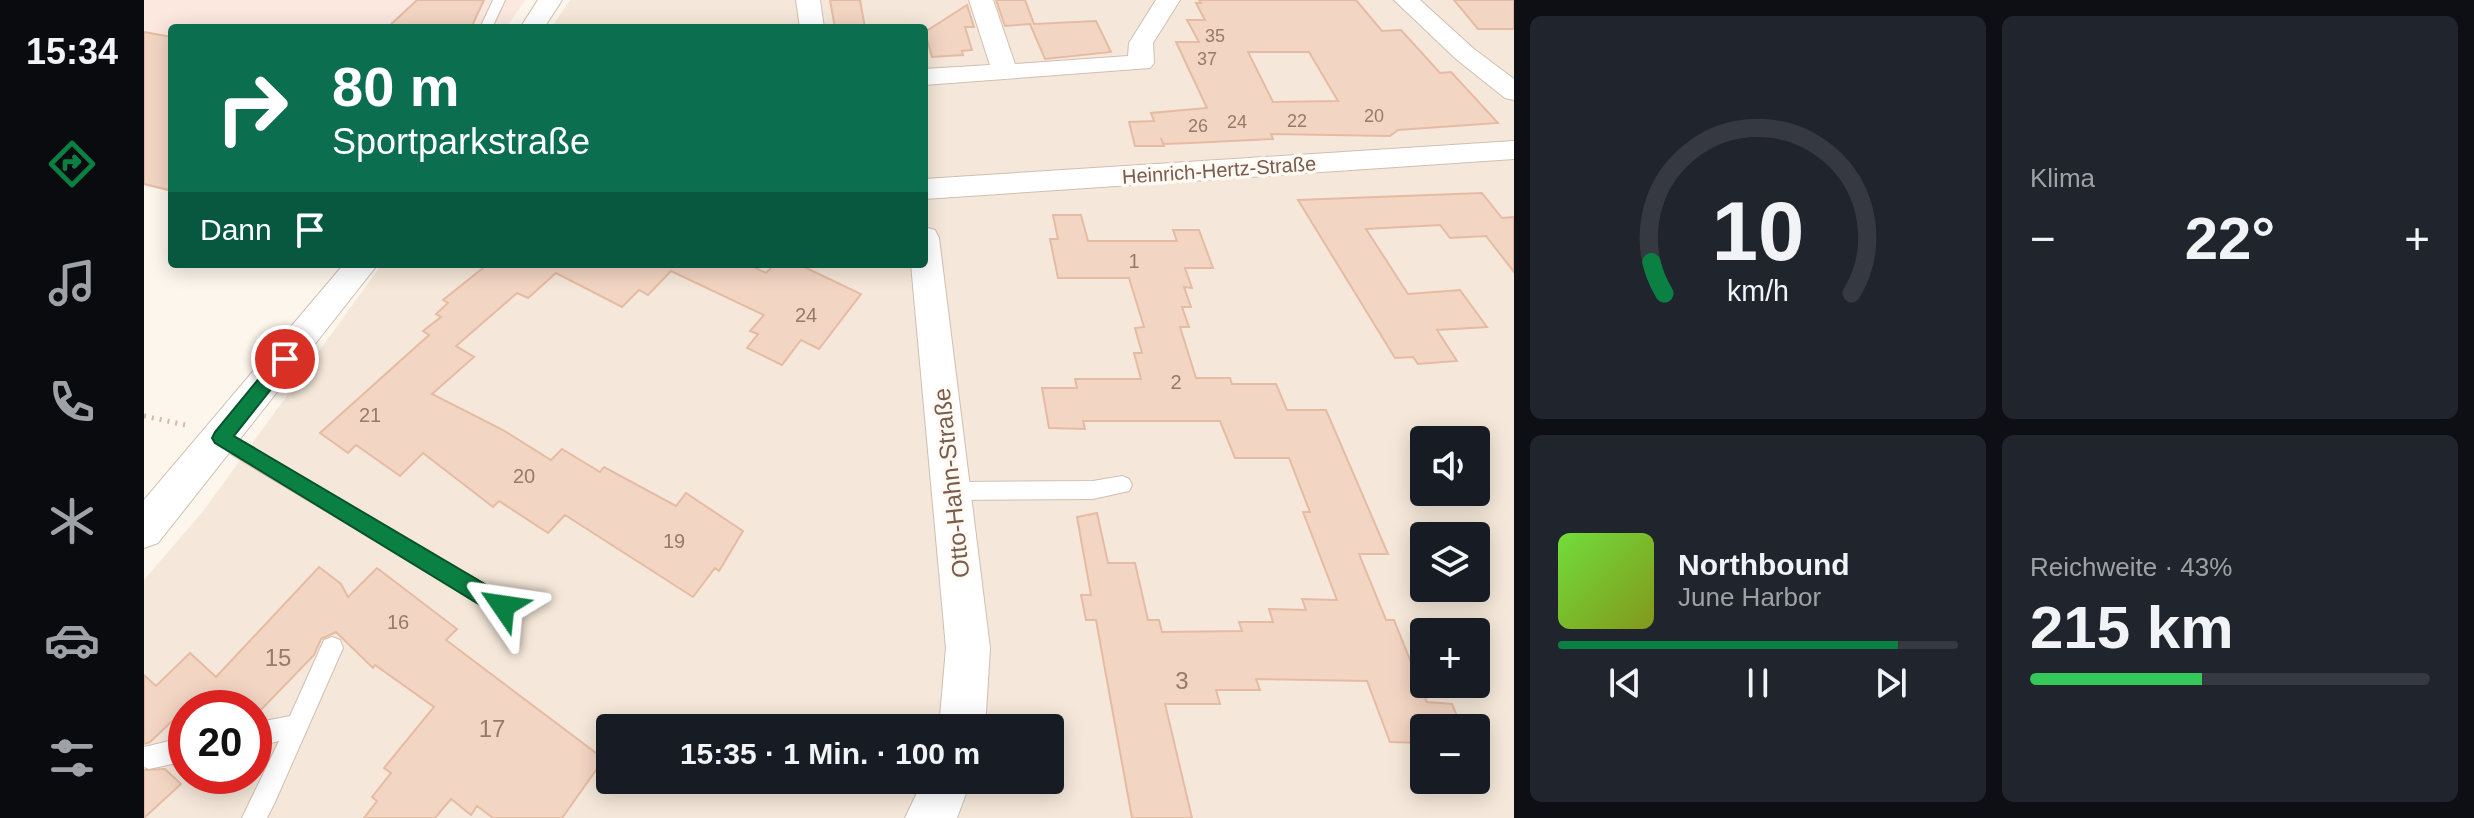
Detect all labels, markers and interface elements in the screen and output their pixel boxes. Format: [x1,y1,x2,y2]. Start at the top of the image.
house number: 35 [1205,26,1225,46]
text: 15:34 [26,31,118,72]
house number: 37 [1197,49,1217,69]
text: 80 m [332,55,460,118]
icon: right [200,56,304,160]
house number: 20 [1364,106,1384,126]
house number: 22 [1287,111,1307,131]
house number: 24 [1227,112,1247,132]
house number: 26 [1188,116,1208,136]
text: Sportparkstraße [332,121,590,162]
icon: directions [44,136,100,192]
street label: Heinrich-Hertz-Straße [1121,152,1317,188]
text: Klima [2030,163,2095,193]
text: 10 [1712,184,1804,277]
text: 22° [2185,205,2275,272]
icon: arrive [288,208,332,252]
text: Dann [200,213,272,246]
text: − [2030,214,2056,263]
text: + [2404,214,2430,263]
house number: 1 [1128,250,1140,272]
icon: music [44,255,100,311]
text: km/h [1727,275,1789,307]
house number: 24 [795,304,817,326]
pin [251,325,319,393]
icon: arrive [263,337,307,381]
house number: 2 [1170,371,1182,393]
icon: phone [44,374,100,430]
street label: Otto-Hahn-Straße [928,387,974,579]
house number: 21 [359,404,381,426]
map controls [1410,426,1490,794]
button: sound [1410,426,1490,506]
house number: 20 [513,465,535,487]
icon: climate [44,493,100,549]
button: layers [1410,522,1490,602]
house number: 19 [663,530,685,552]
text: Northbound [1678,548,1850,581]
text: Reichweite · 43% [2030,552,2232,582]
position arrow [461,564,545,648]
text: June Harbor [1678,582,1821,612]
text: 215 km [2030,594,2234,661]
house number: 16 [387,611,409,633]
icon: car [44,612,100,668]
button: + [1410,618,1490,698]
house number: 15 [265,644,291,671]
icon: previous [1603,661,1647,705]
icon: pause [1736,661,1780,705]
icon: next [1869,661,1913,705]
house number: 3 [1175,667,1189,694]
speed limit sign: 20 [168,690,272,794]
button: − [1410,714,1490,794]
house number: 17 [479,715,505,742]
icon: filters [44,730,100,786]
text: 15:35 · 1 Min. · 100 m [680,737,980,770]

